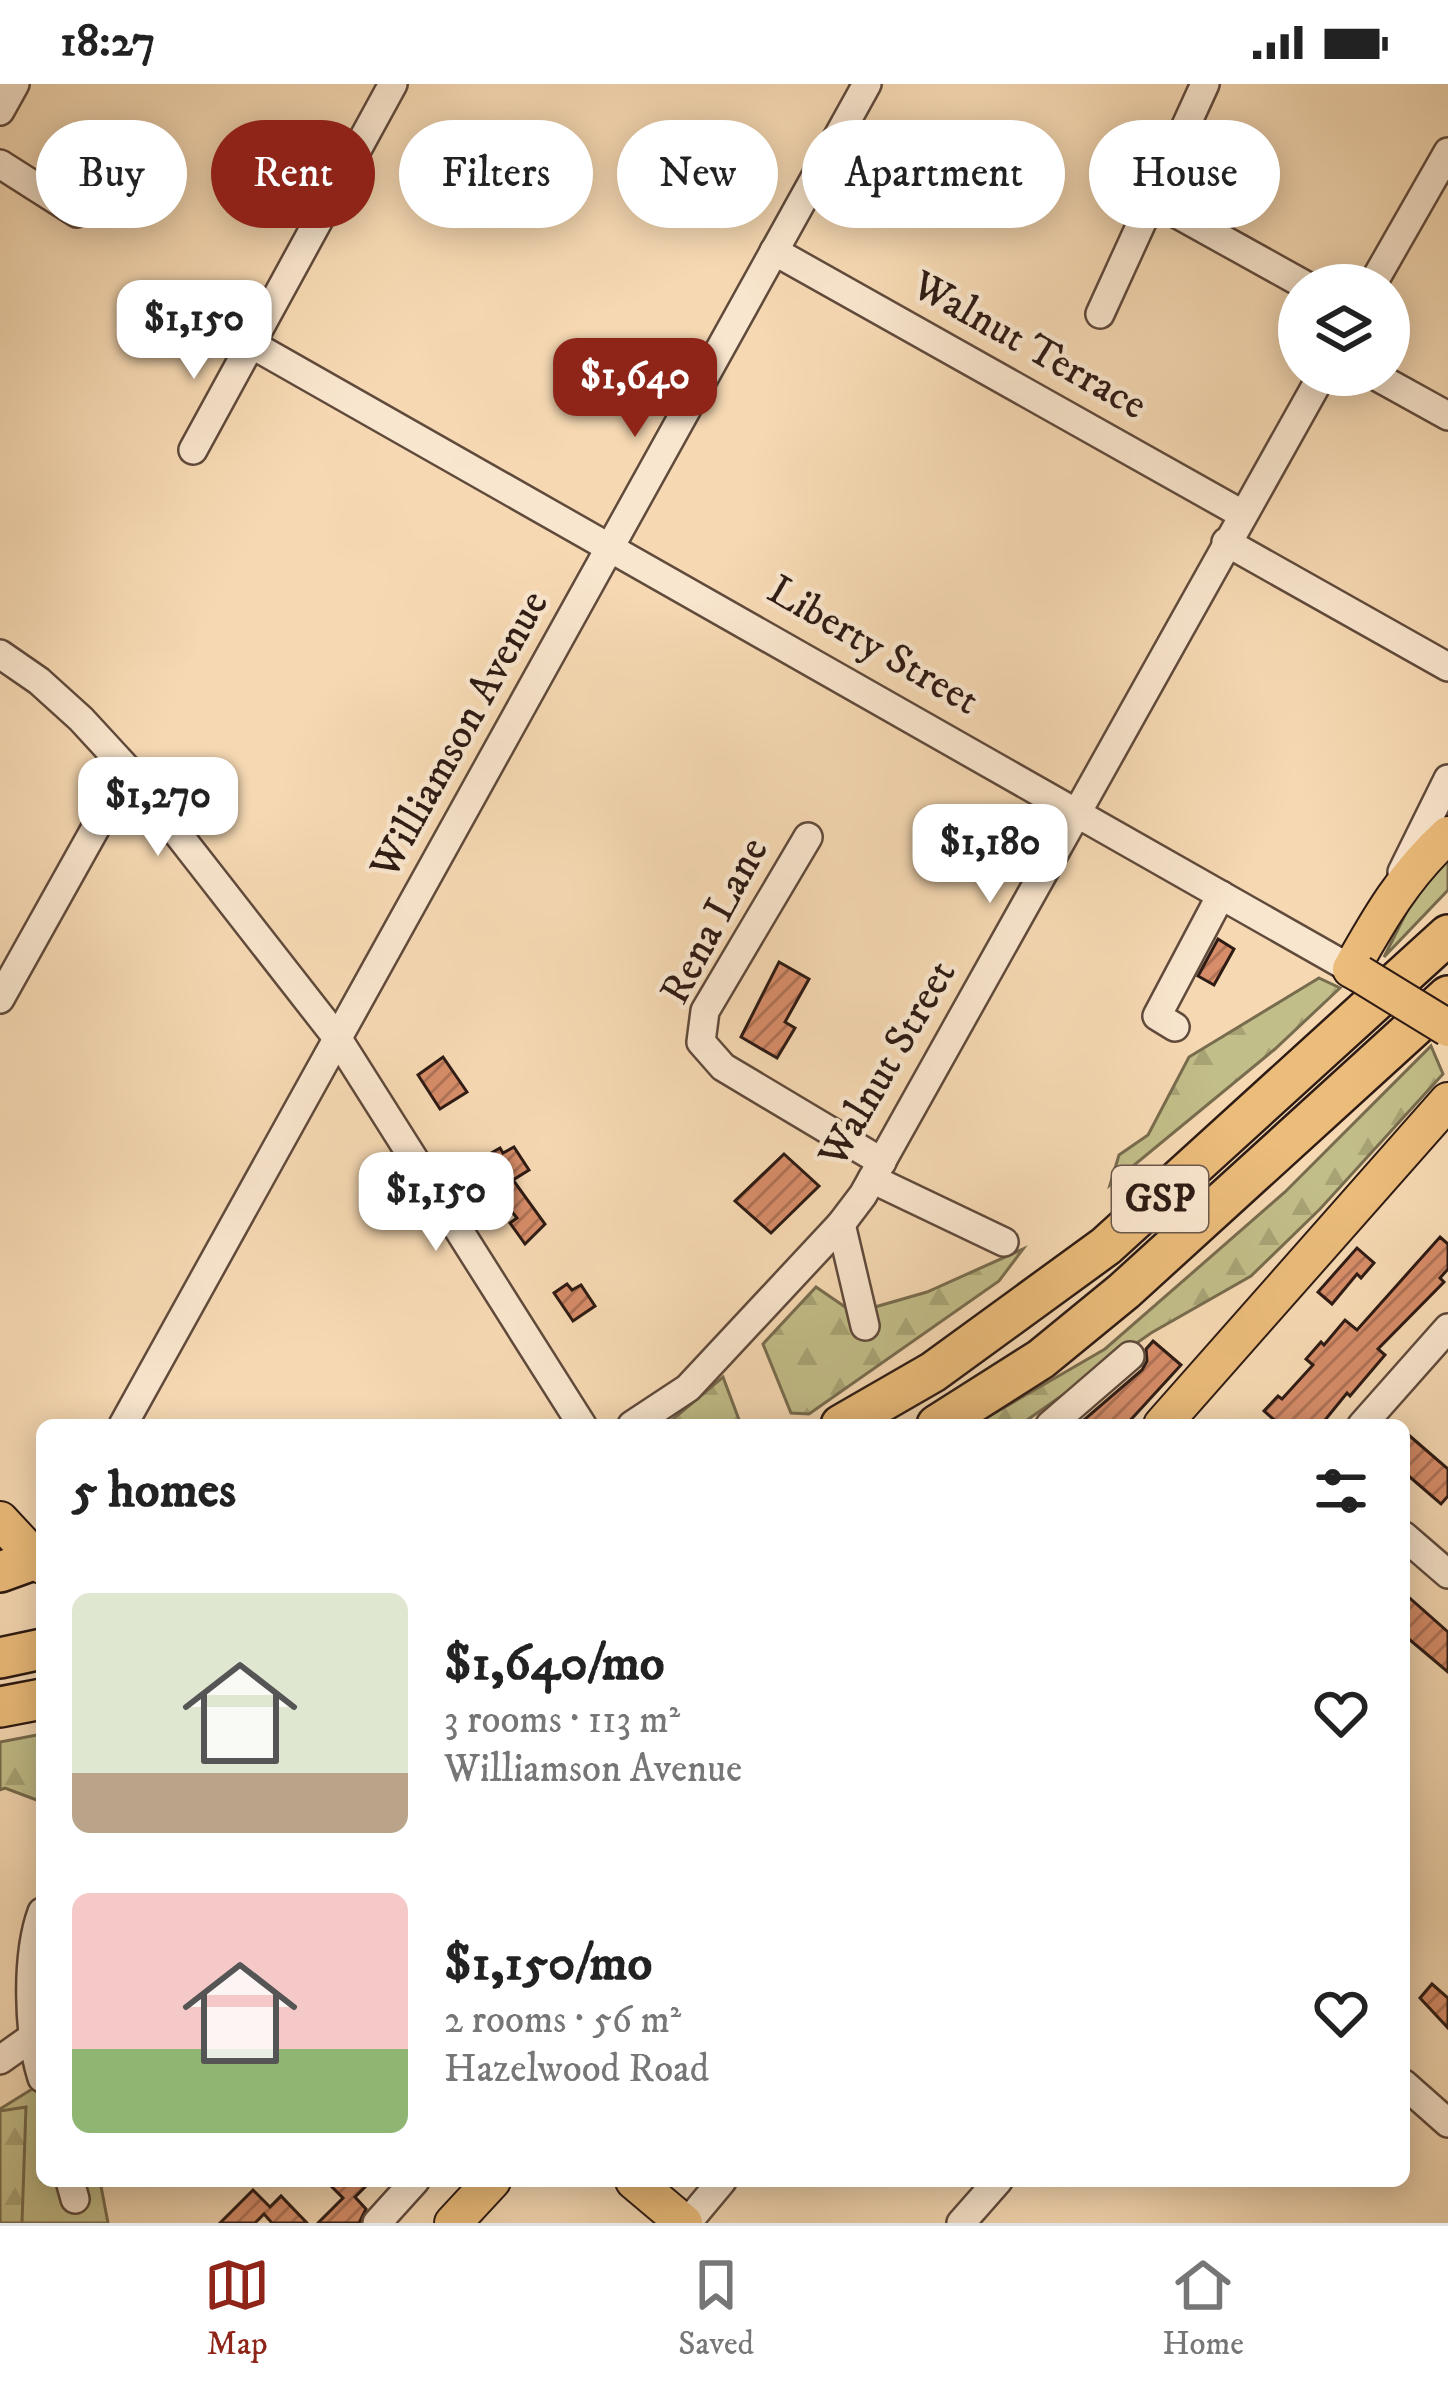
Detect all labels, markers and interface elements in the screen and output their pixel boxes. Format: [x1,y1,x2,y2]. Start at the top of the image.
text: 18:27 [60,14,156,70]
chip: Buy [36,120,187,228]
chip: Rent [211,120,375,228]
chip: Filters [399,120,593,228]
chip: New [617,120,778,228]
chip: Apartment [802,120,1065,228]
chip: House [1089,120,1280,228]
street label: Walnut Terrace [902,260,1155,432]
map controls [1278,264,1410,396]
button: layers [1278,264,1410,396]
pin: $1,150 [96,280,292,382]
text: $1,150 [144,294,244,343]
pin: $1,640 [537,338,733,440]
text: $1,640 [580,352,690,401]
street label: Liberty Street [758,565,988,727]
street label: Williamson Avenue [359,582,561,889]
pin: $1,270 [60,757,256,859]
text: $1,270 [105,771,211,820]
pin: $1,180 [892,804,1088,906]
text: $1,180 [940,818,1040,867]
street label: Rena Lane [650,829,780,1013]
street label: Walnut Street [807,951,968,1178]
pin: $1,150 [338,1152,534,1254]
text: $1,150 [386,1166,486,1215]
road number: GSP [1112,1166,1208,1232]
icon: filters [1308,1458,1374,1524]
text: 5 homes [72,1459,236,1523]
text: $1,640/mo [444,1632,664,1696]
icon: home [168,1641,312,1785]
icon: heart [1308,1680,1374,1746]
text: 3 rooms · 113 m² [444,1696,680,1745]
text: Williamson Avenue [444,1745,742,1794]
text: $1,150/mo [444,1932,652,1996]
icon: home [168,1941,312,2085]
icon: heart [1308,1980,1374,2046]
text: 2 rooms · 56 m² [444,1996,681,2045]
text: Hazelwood Road [444,2045,709,2094]
tab: Map [204,2252,270,2365]
tab: Saved [678,2252,754,2365]
tab: Home [1162,2252,1244,2365]

